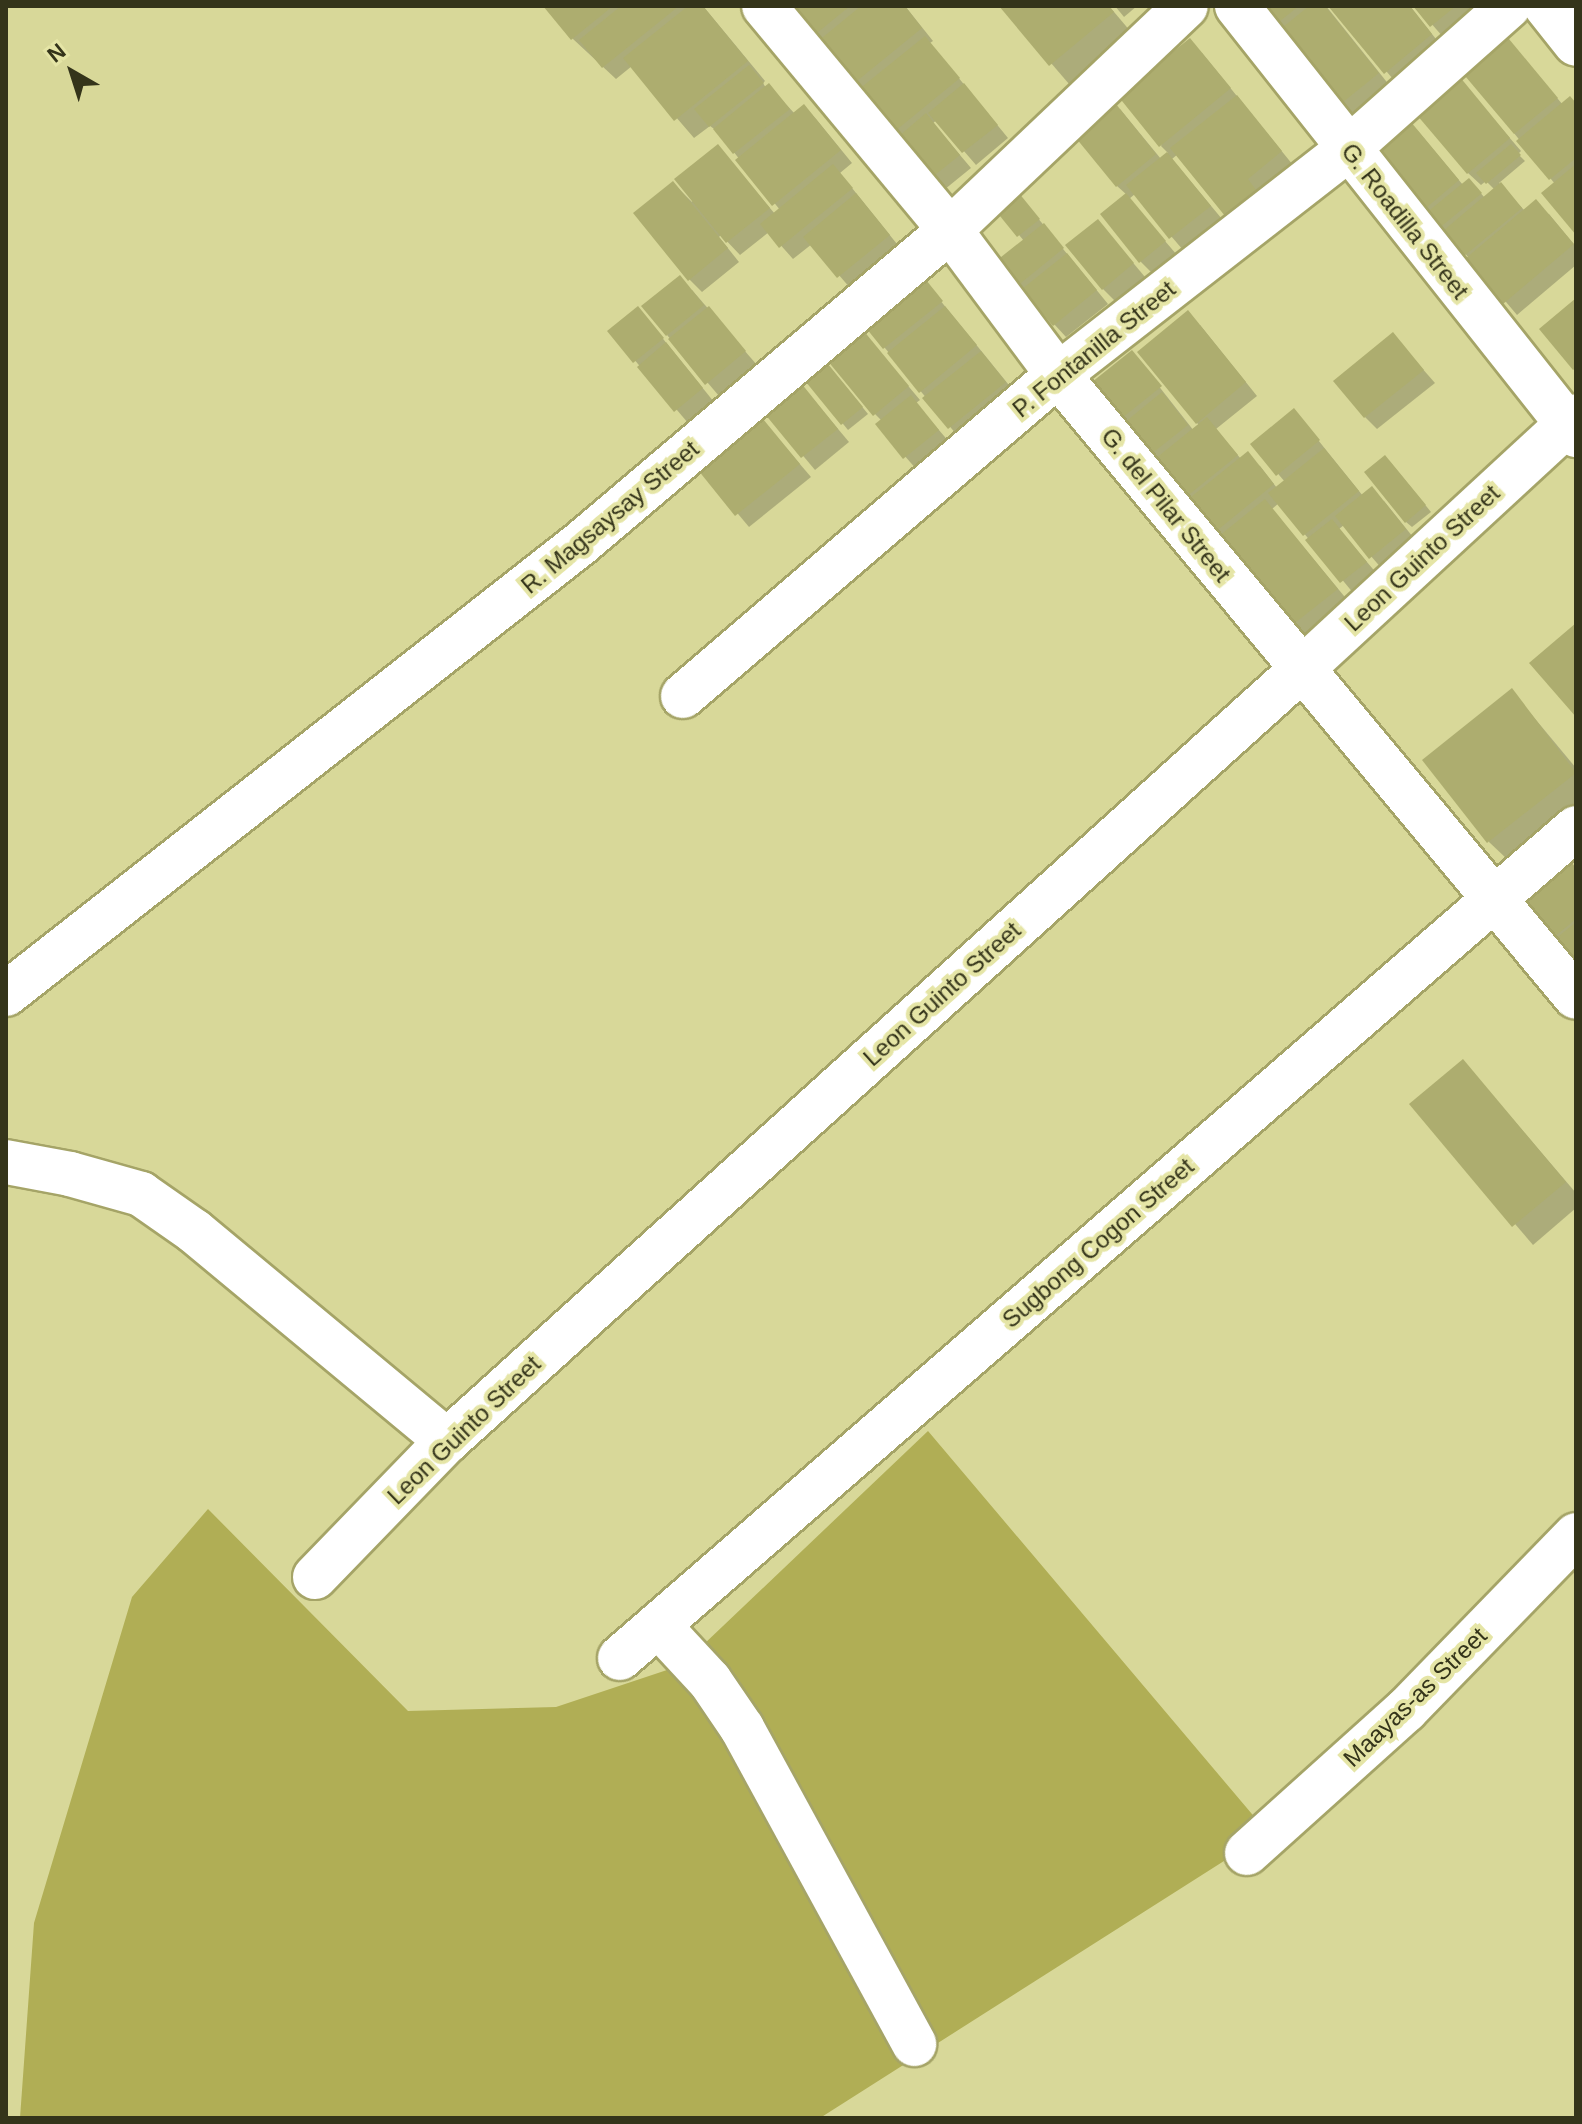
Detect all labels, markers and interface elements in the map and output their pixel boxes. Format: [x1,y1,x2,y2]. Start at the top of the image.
north arrow [32,32,112,112]
text: N [43,38,71,68]
street label: G. Roadilla Street [1335,138,1475,304]
street label: P. Fontanilla Street [1007,275,1181,423]
street label: G. del Pilar Street [1095,422,1237,588]
street label: R. Magsaysay Street [515,434,705,600]
street label: Leon Guinto Street [1339,479,1505,637]
street label: Leon Guinto Street [858,916,1026,1072]
street label: Sugbong Cogon Street [996,1152,1200,1334]
street label: Leon Guinto Street [382,1350,546,1510]
street label: Maayas-as Street [1337,1621,1493,1773]

